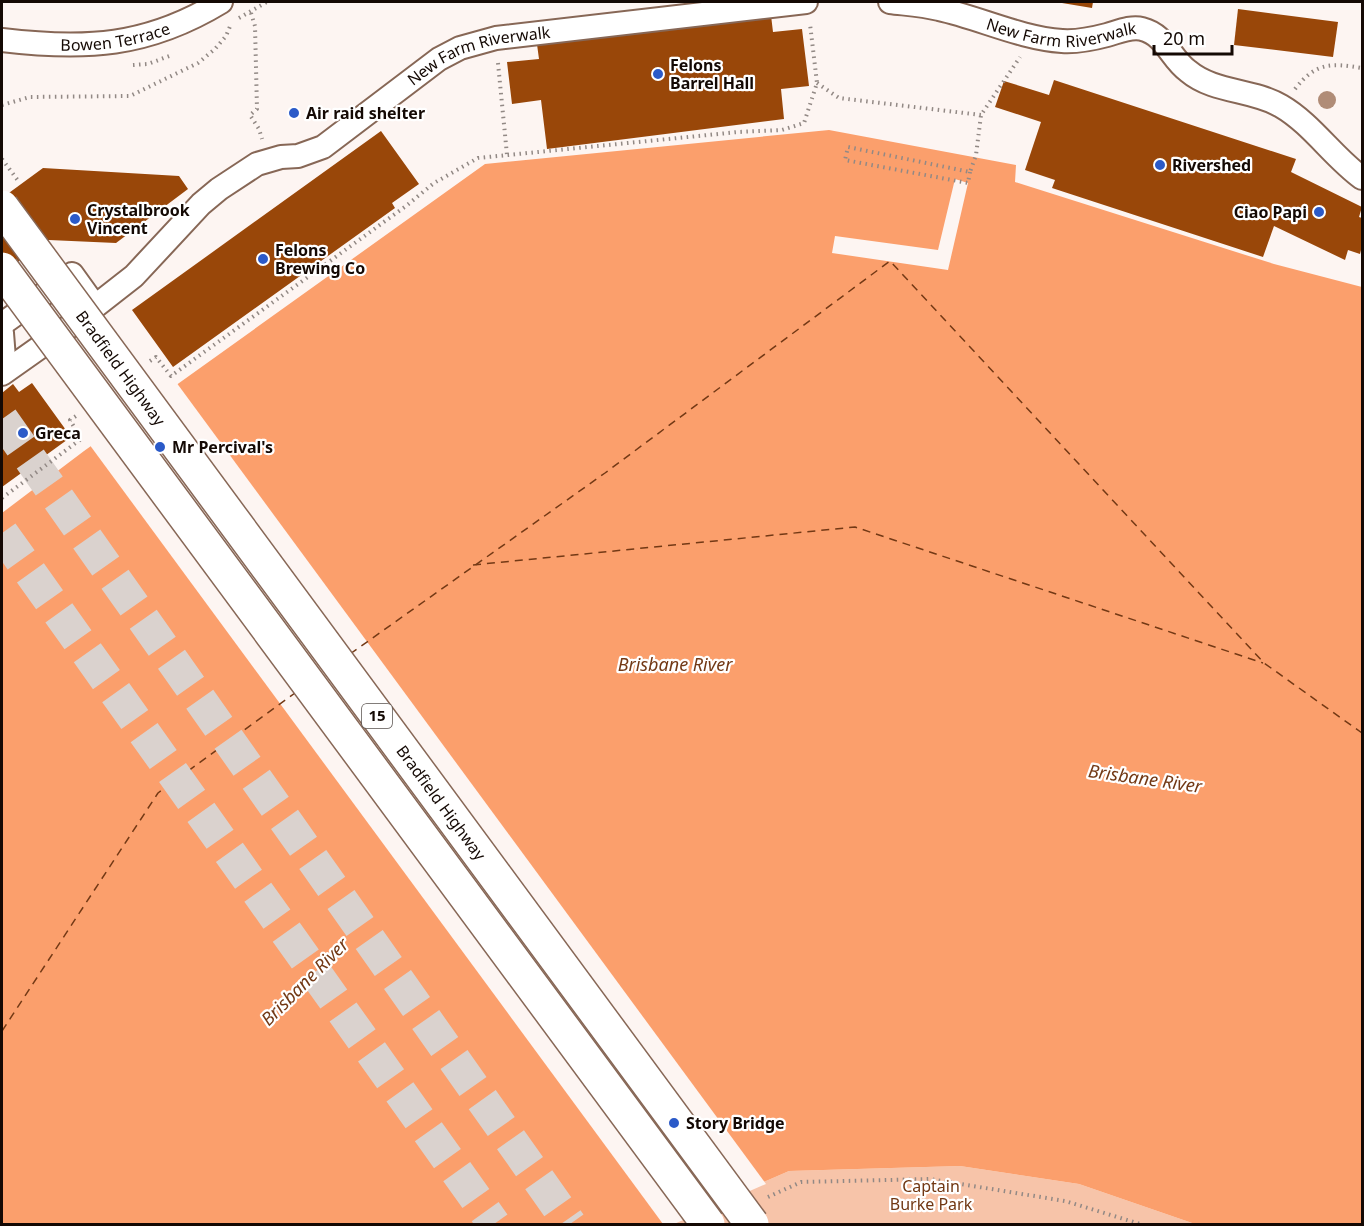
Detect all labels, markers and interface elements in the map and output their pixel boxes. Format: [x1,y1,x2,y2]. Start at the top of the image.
street label: New Farm Riverwalk [984,13,1138,52]
street label: Bowen Terrace [60,17,173,56]
scale bar [1154,18,1232,56]
street label: New Farm Riverwalk [403,21,552,90]
text: 20 m [1163,26,1205,50]
place label: Felons Barrel Hall [670,54,754,94]
marker: Felons Barrel Hall [651,67,665,81]
place label: Air raid shelter [306,102,425,124]
marker: Air raid shelter [287,106,301,120]
place label: Rivershed [1172,154,1251,176]
marker: Rivershed [1153,158,1167,172]
place label: Crystalbrook Vincent [87,199,190,239]
place label: Ciao Papi [1234,201,1307,223]
marker: Ciao Papi [1312,205,1326,219]
marker: Crystalbrook Vincent [68,212,82,226]
place label: Felons Brewing Co [275,239,365,279]
marker: Felons Brewing Co [256,252,270,266]
street label: Bradfield Highway [71,306,171,431]
place label: Greca [35,422,81,444]
marker: Greca [16,426,30,440]
place label: Mr Percival's [172,436,273,458]
marker: Mr Percival's [153,440,167,454]
water label: Brisbane River [618,652,733,676]
road number: 15 [362,704,392,728]
street label: Bradfield Highway [391,741,491,865]
water label: Brisbane River [1087,758,1204,798]
water label: Brisbane River [255,932,354,1030]
place label: Story Bridge [686,1112,785,1134]
marker: Story Bridge [667,1116,681,1130]
park label: Captain Burke Park [890,1175,973,1215]

